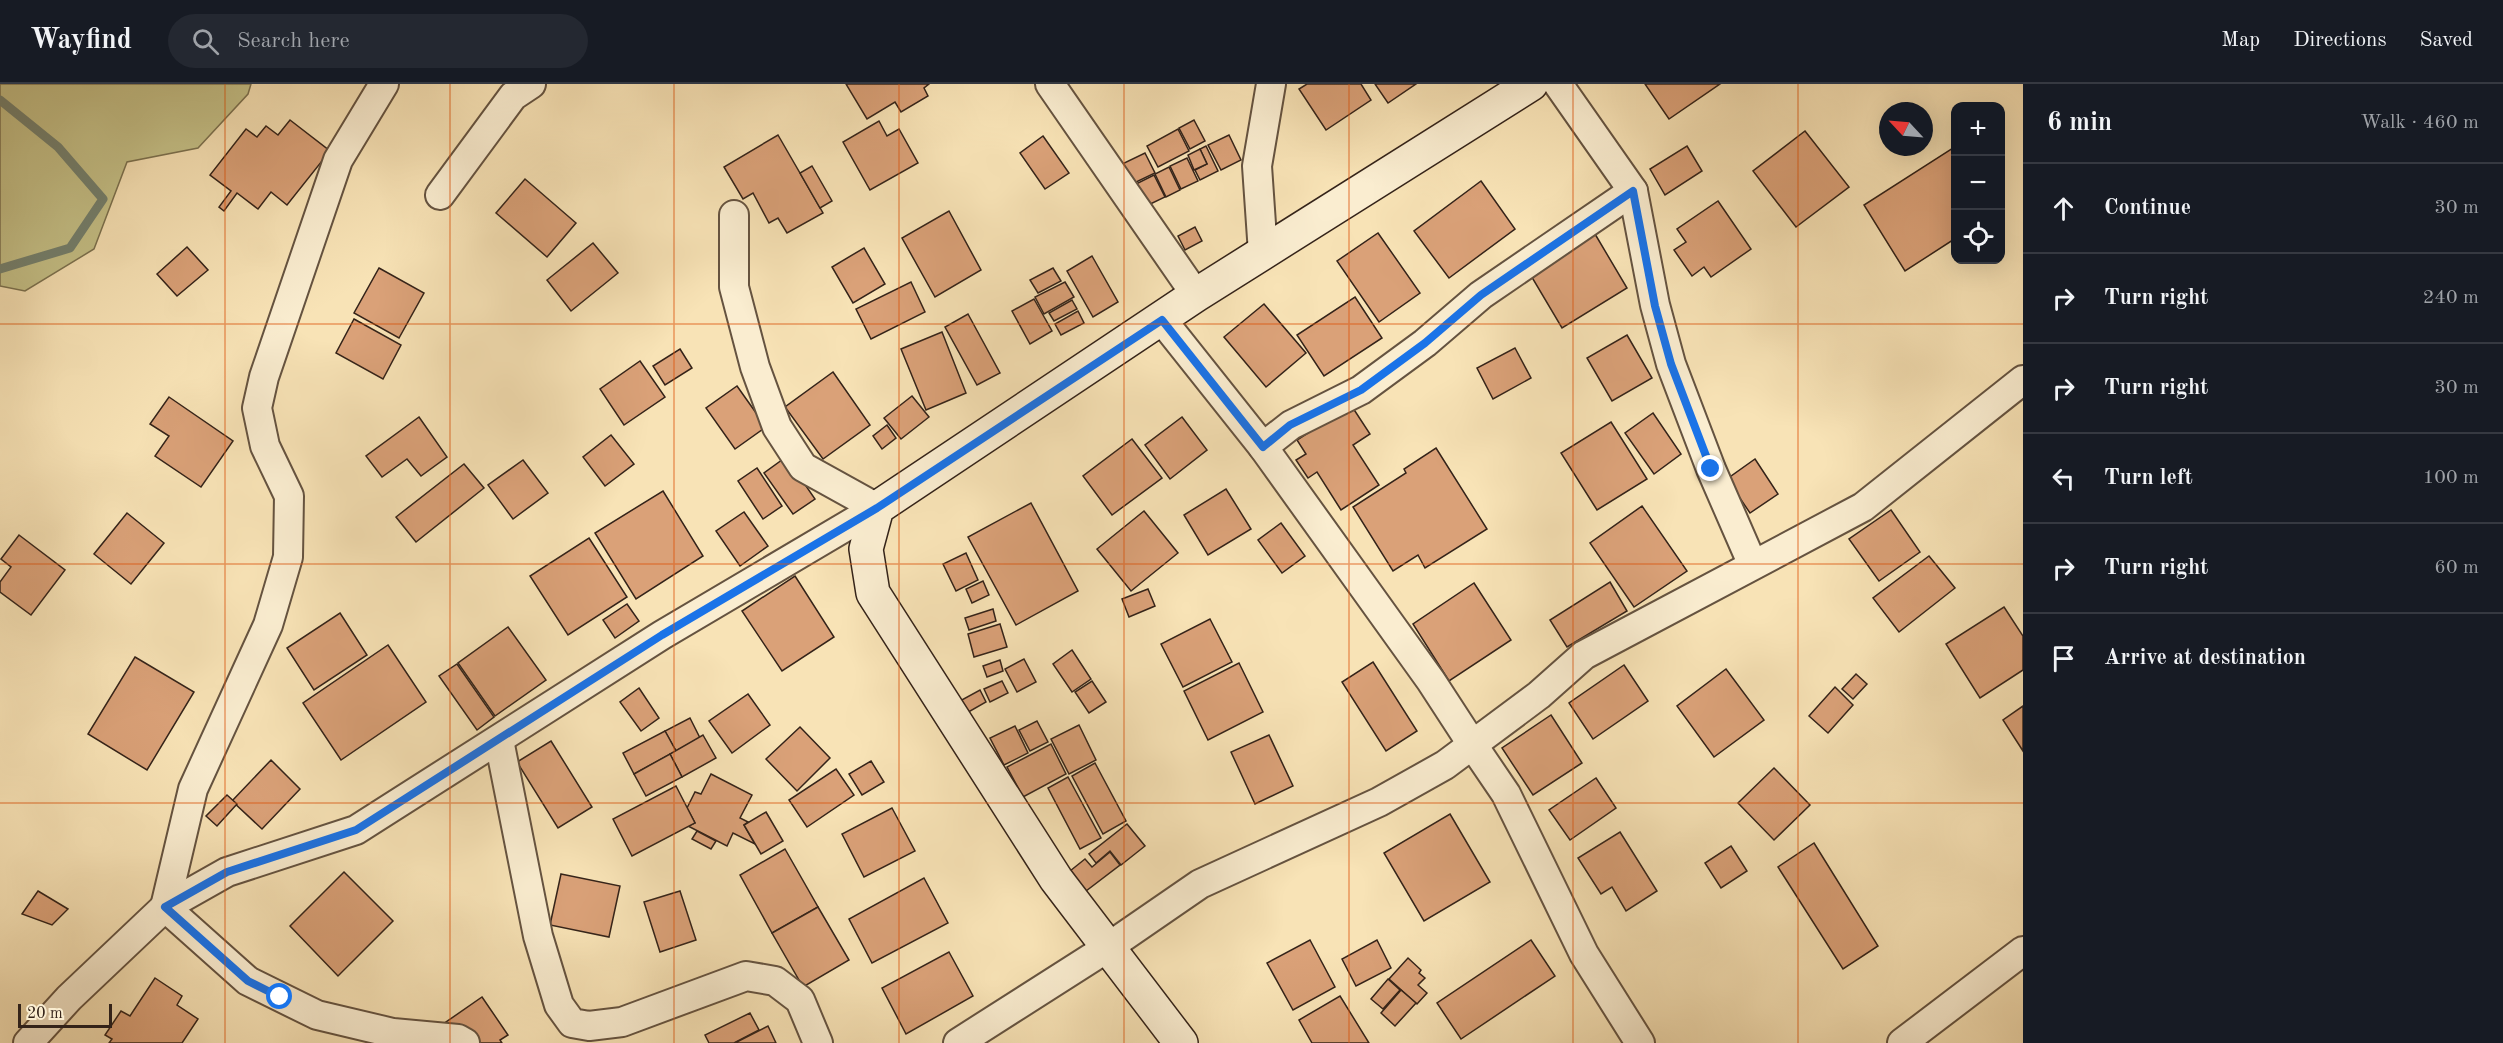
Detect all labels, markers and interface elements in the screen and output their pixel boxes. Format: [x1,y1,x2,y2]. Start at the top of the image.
search box [168,14,588,68]
icon: search [189,25,222,58]
text: Wayfind [30,27,132,55]
text: Search here [237,30,350,52]
text: Map [2221,30,2260,51]
text: Directions [2293,30,2387,51]
text: Saved [2420,30,2473,51]
north arrow [1879,102,1933,156]
map controls [1951,102,2005,264]
button: + [1951,102,2005,156]
text: 6 min [2047,110,2112,136]
text: Walk · 460 m [2360,113,2479,133]
button: − [1951,156,2005,210]
icon: ahead [2047,192,2080,225]
text: Continue [2104,197,2191,219]
text: 30 m [2434,198,2479,218]
button: locate [1951,210,2005,264]
icon: right [2047,282,2080,315]
text: Turn right [2104,287,2208,309]
text: 240 m [2423,288,2479,308]
icon: right [2047,372,2080,405]
text: Turn right [2104,377,2208,399]
text: 30 m [2434,378,2479,398]
route end [1697,455,1723,481]
icon: left [2047,462,2080,495]
text: Turn left [2104,467,2193,489]
text: 100 m [2423,468,2479,488]
icon: right [2047,552,2080,585]
text: Turn right [2104,557,2208,579]
text: 60 m [2434,558,2479,578]
icon: arrive [2047,642,2080,675]
text: Arrive at destination [2104,647,2306,669]
route start [266,983,292,1009]
scale bar [18,1001,112,1028]
text: 20 m [27,1006,63,1022]

